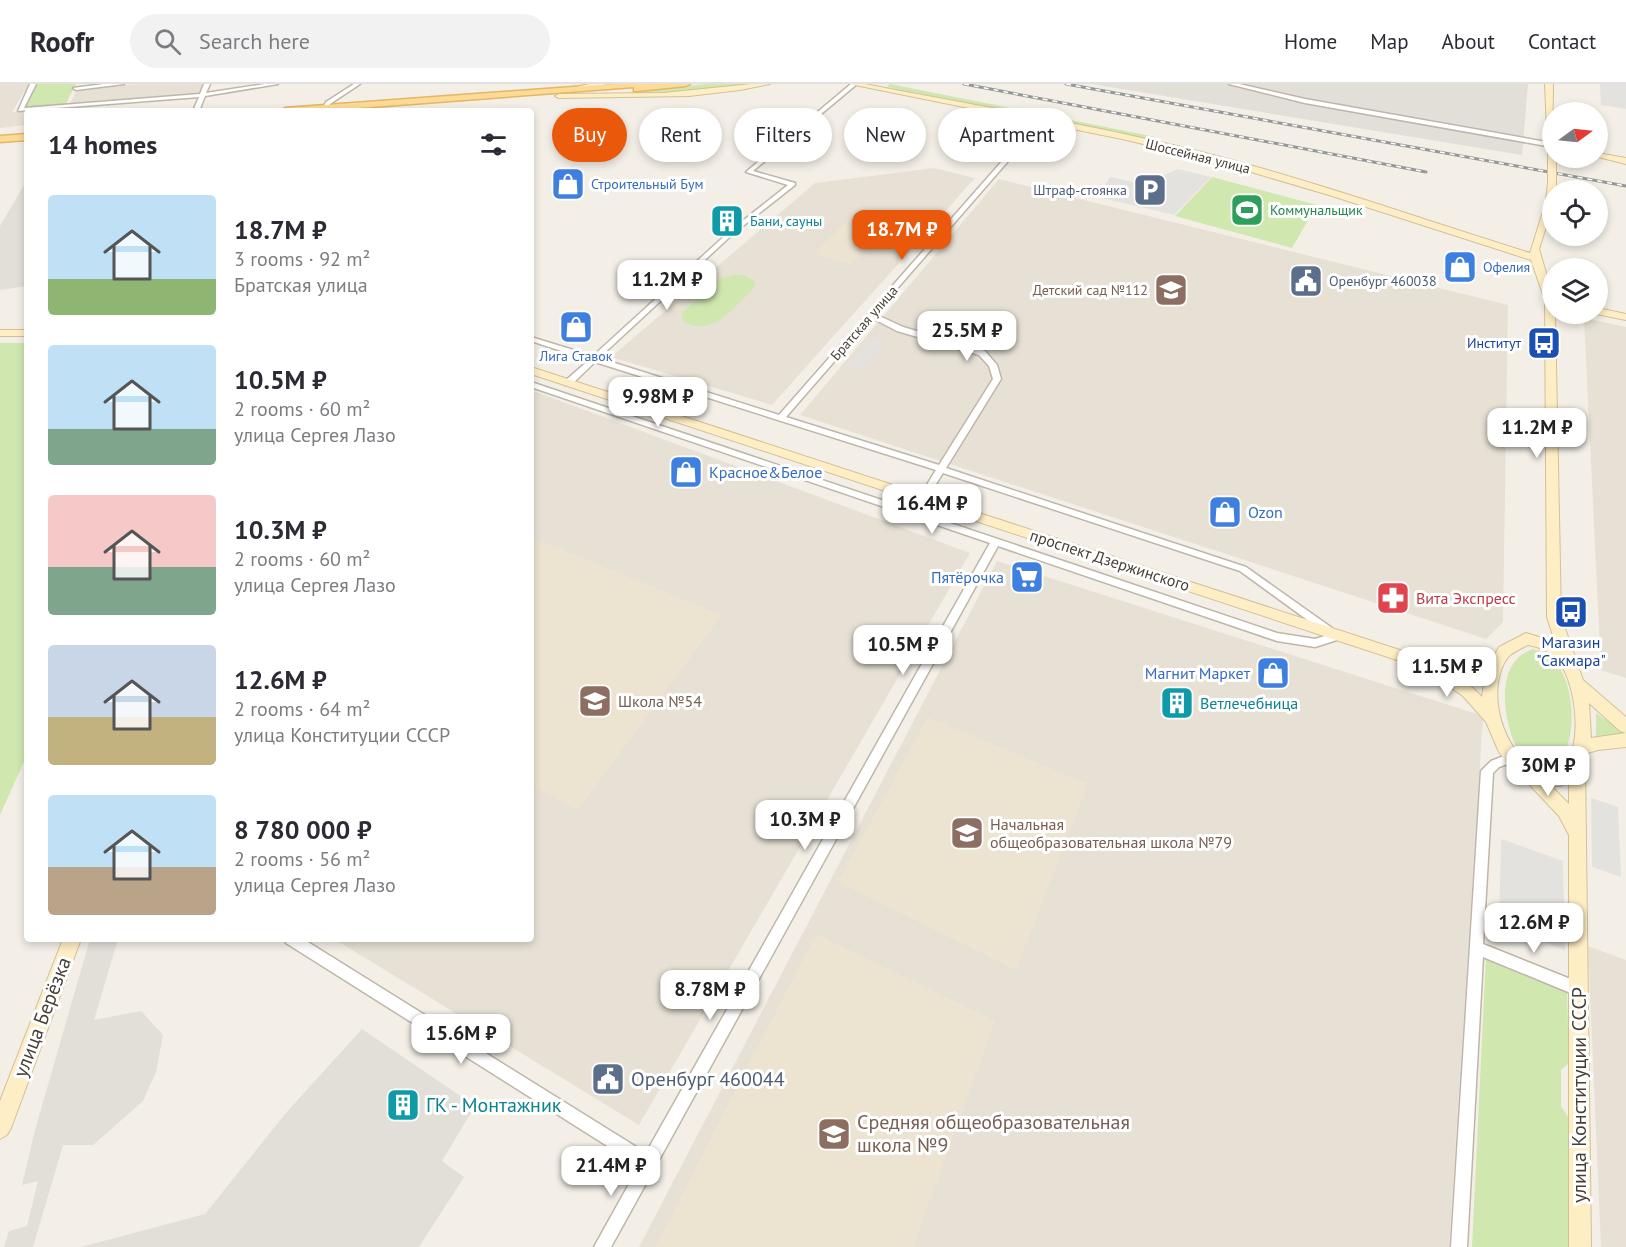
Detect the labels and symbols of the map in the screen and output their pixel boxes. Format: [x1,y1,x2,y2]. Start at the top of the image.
north arrow [1542,102,1608,168]
street label: Шоссейная улица [1144,134,1252,178]
shop icon: Строительный Бум [550,166,586,202]
parking icon: Штраф-стоянка [1132,172,1168,208]
place label: Строительный Бум [591,175,704,193]
place label: Штраф-стоянка [1033,181,1127,199]
sports icon: Коммунальщик [1229,192,1265,228]
place label: Коммунальщик [1270,201,1363,219]
building icon: Бани, сауны [709,203,745,239]
pin: 18.7M ₽ [847,210,957,261]
place label: Бани, сауны [750,212,822,230]
shop icon: Офелия [1442,249,1478,285]
place label: Офелия [1483,258,1530,276]
pin: 11.2M ₽ [612,260,722,311]
public building icon: Оренбург 460038 [1288,263,1324,299]
school or university icon: Детский сад №112 [1153,272,1189,308]
place label: Оренбург 460038 [1329,272,1437,290]
place label: Детский сад №112 [1033,281,1148,299]
street label: Братская улица [827,282,902,364]
shop icon: Лига Ставок [558,309,594,345]
pin: 25.5M ₽ [912,311,1022,362]
bus stop icon: Институт [1526,325,1562,361]
place label: Институт [1467,334,1521,352]
place label: Лига Ставок [538,347,613,365]
pin: 9.98M ₽ [603,377,713,428]
pin: 11.2M ₽ [1482,408,1592,459]
shop icon: Красное&Белое [668,454,704,490]
place label: Красное&Белое [709,462,822,482]
pin: 16.4M ₽ [877,484,987,535]
shop icon: Ozon [1207,494,1243,530]
place label: Ozon [1248,502,1283,522]
street label: проспект Дзержинского [1028,525,1192,595]
supermarket icon: Пятёрочка [1009,559,1045,595]
place label: Пятёрочка [931,567,1004,587]
pharmacy icon: Вита Экспресс [1375,580,1411,616]
place label: Вита Экспресс [1416,588,1516,608]
bus stop icon: Магазин "Сакмара" [1553,594,1589,630]
pin: 10.5M ₽ [848,625,958,676]
place label: Магазин "Сакмара" [1536,632,1606,670]
pin: 11.5M ₽ [1392,647,1502,698]
shop icon: Магнит Маркет [1255,655,1291,691]
place label: Магнит Маркет [1145,663,1251,683]
school or university icon: Школа №54 [577,683,613,719]
building icon: Ветлечебница [1159,685,1195,721]
place label: Школа №54 [618,691,702,711]
place label: Ветлечебница [1200,693,1298,713]
pin: 30M ₽ [1506,746,1590,797]
pin: 10.3M ₽ [750,800,860,851]
place label: Начальная общеобразовательная школа №79 [990,814,1232,852]
school or university icon: Начальная общеобразовательная школа №79 [949,815,985,851]
pin: 12.6M ₽ [1479,903,1589,954]
street label: улица Берёзка [7,953,77,1081]
pin: 8.78M ₽ [655,970,765,1021]
street label: улица Конституции СССР [1566,987,1592,1203]
pin: 15.6M ₽ [406,1014,516,1065]
public building icon: Оренбург 460044 [590,1061,626,1097]
place label: Оренбург 460044 [631,1066,785,1092]
building icon: ГК - Монтажник [385,1087,421,1123]
place label: ГК - Монтажник [426,1092,562,1118]
place label: Средняя общеобразовательная школа №9 [857,1109,1130,1158]
school or university icon: Средняя общеобразовательная школа №9 [816,1116,852,1152]
pin: 21.4M ₽ [556,1146,666,1197]

